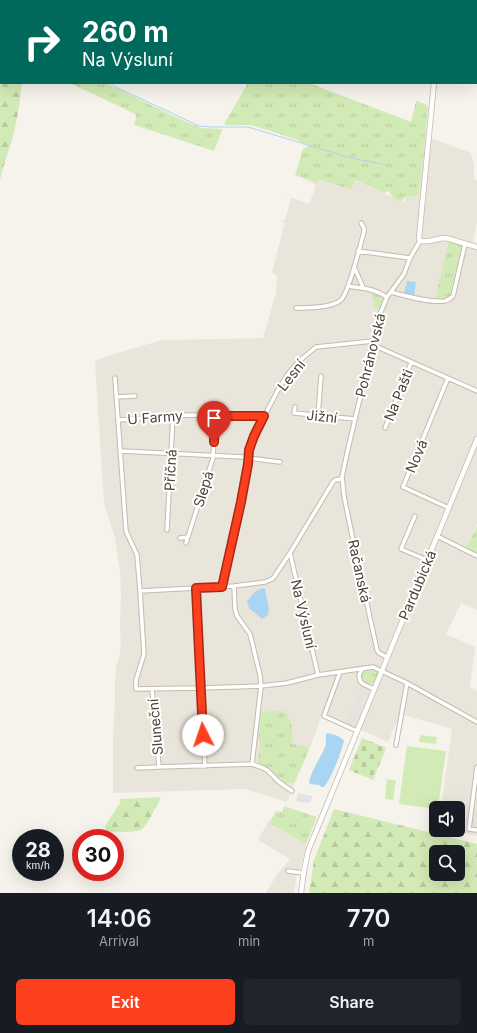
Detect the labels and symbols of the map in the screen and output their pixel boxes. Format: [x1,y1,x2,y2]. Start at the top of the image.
street label: Pohránovská [351,311,389,399]
street label: Lesní [273,355,309,394]
street label: Na Pašti [380,367,416,423]
pin [197,401,231,442]
street label: Jižní [306,406,339,426]
street label: U Farmy [127,407,183,427]
street label: Nová [401,437,431,475]
street label: Příčná [160,449,180,491]
street label: Slepá [189,469,217,509]
street label: Račanská [345,538,375,604]
street label: Pardubická [395,548,439,622]
street label: Na Výsluní [288,578,320,651]
street label: Sluneční [144,697,166,756]
position arrow [182,714,224,756]
speed limit sign: 30 [72,829,124,881]

